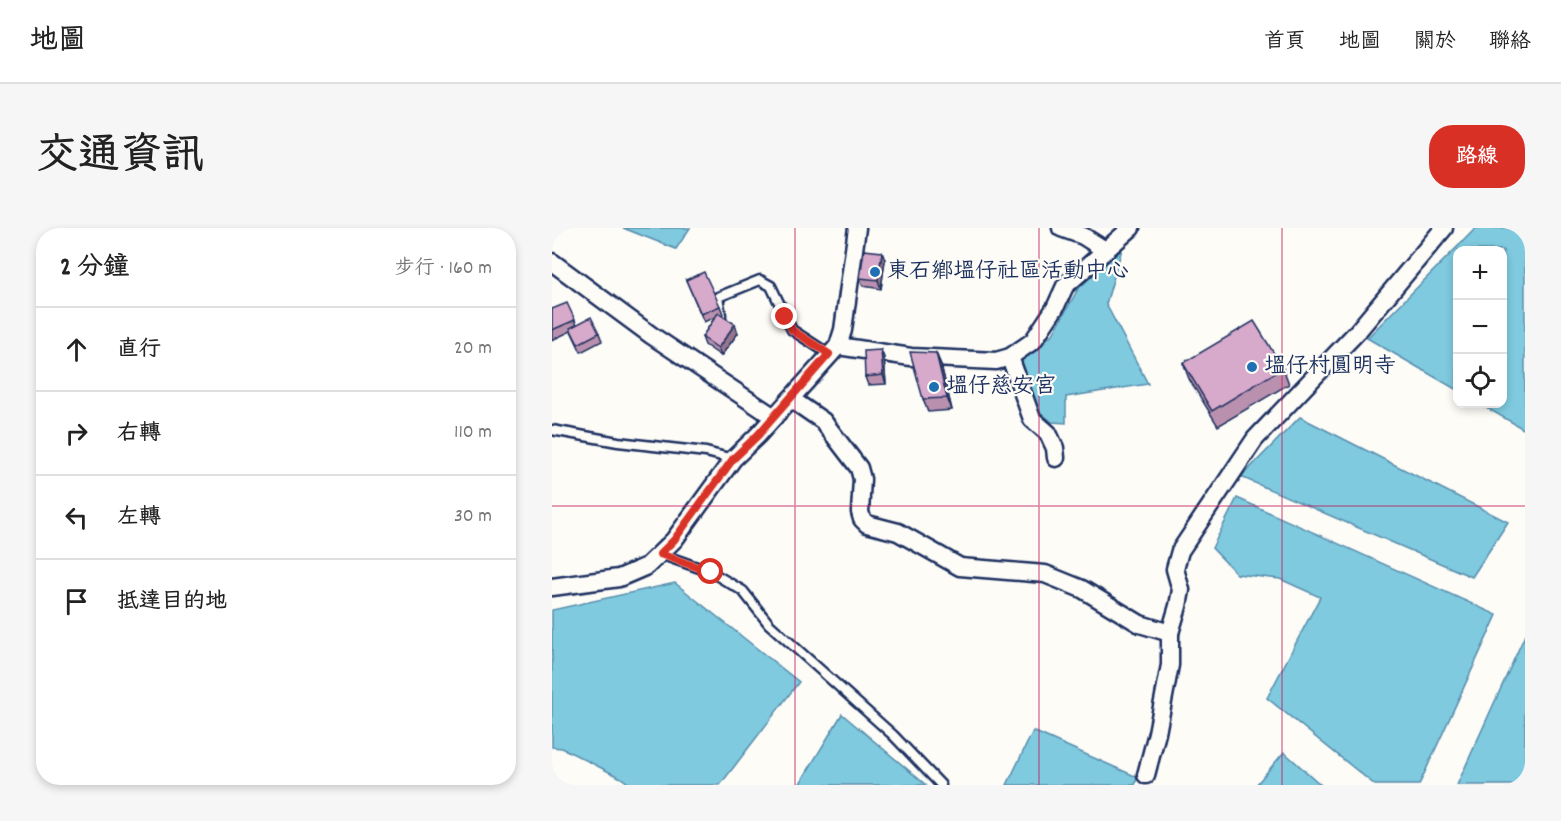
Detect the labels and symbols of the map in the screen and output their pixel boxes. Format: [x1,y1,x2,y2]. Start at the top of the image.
place label: 東石鄉塭仔社區活動中心 [887,257,1129,288]
marker: 東石鄉塭仔社區活動中心 [868,265,882,279]
route end [771,303,797,329]
place label: 塭仔村圓明寺 [1264,352,1396,383]
marker: 塭仔村圓明寺 [1245,360,1259,374]
place label: 塭仔慈安宮 [946,372,1056,403]
marker: 塭仔慈安宮 [927,380,941,394]
route start [697,558,723,584]

